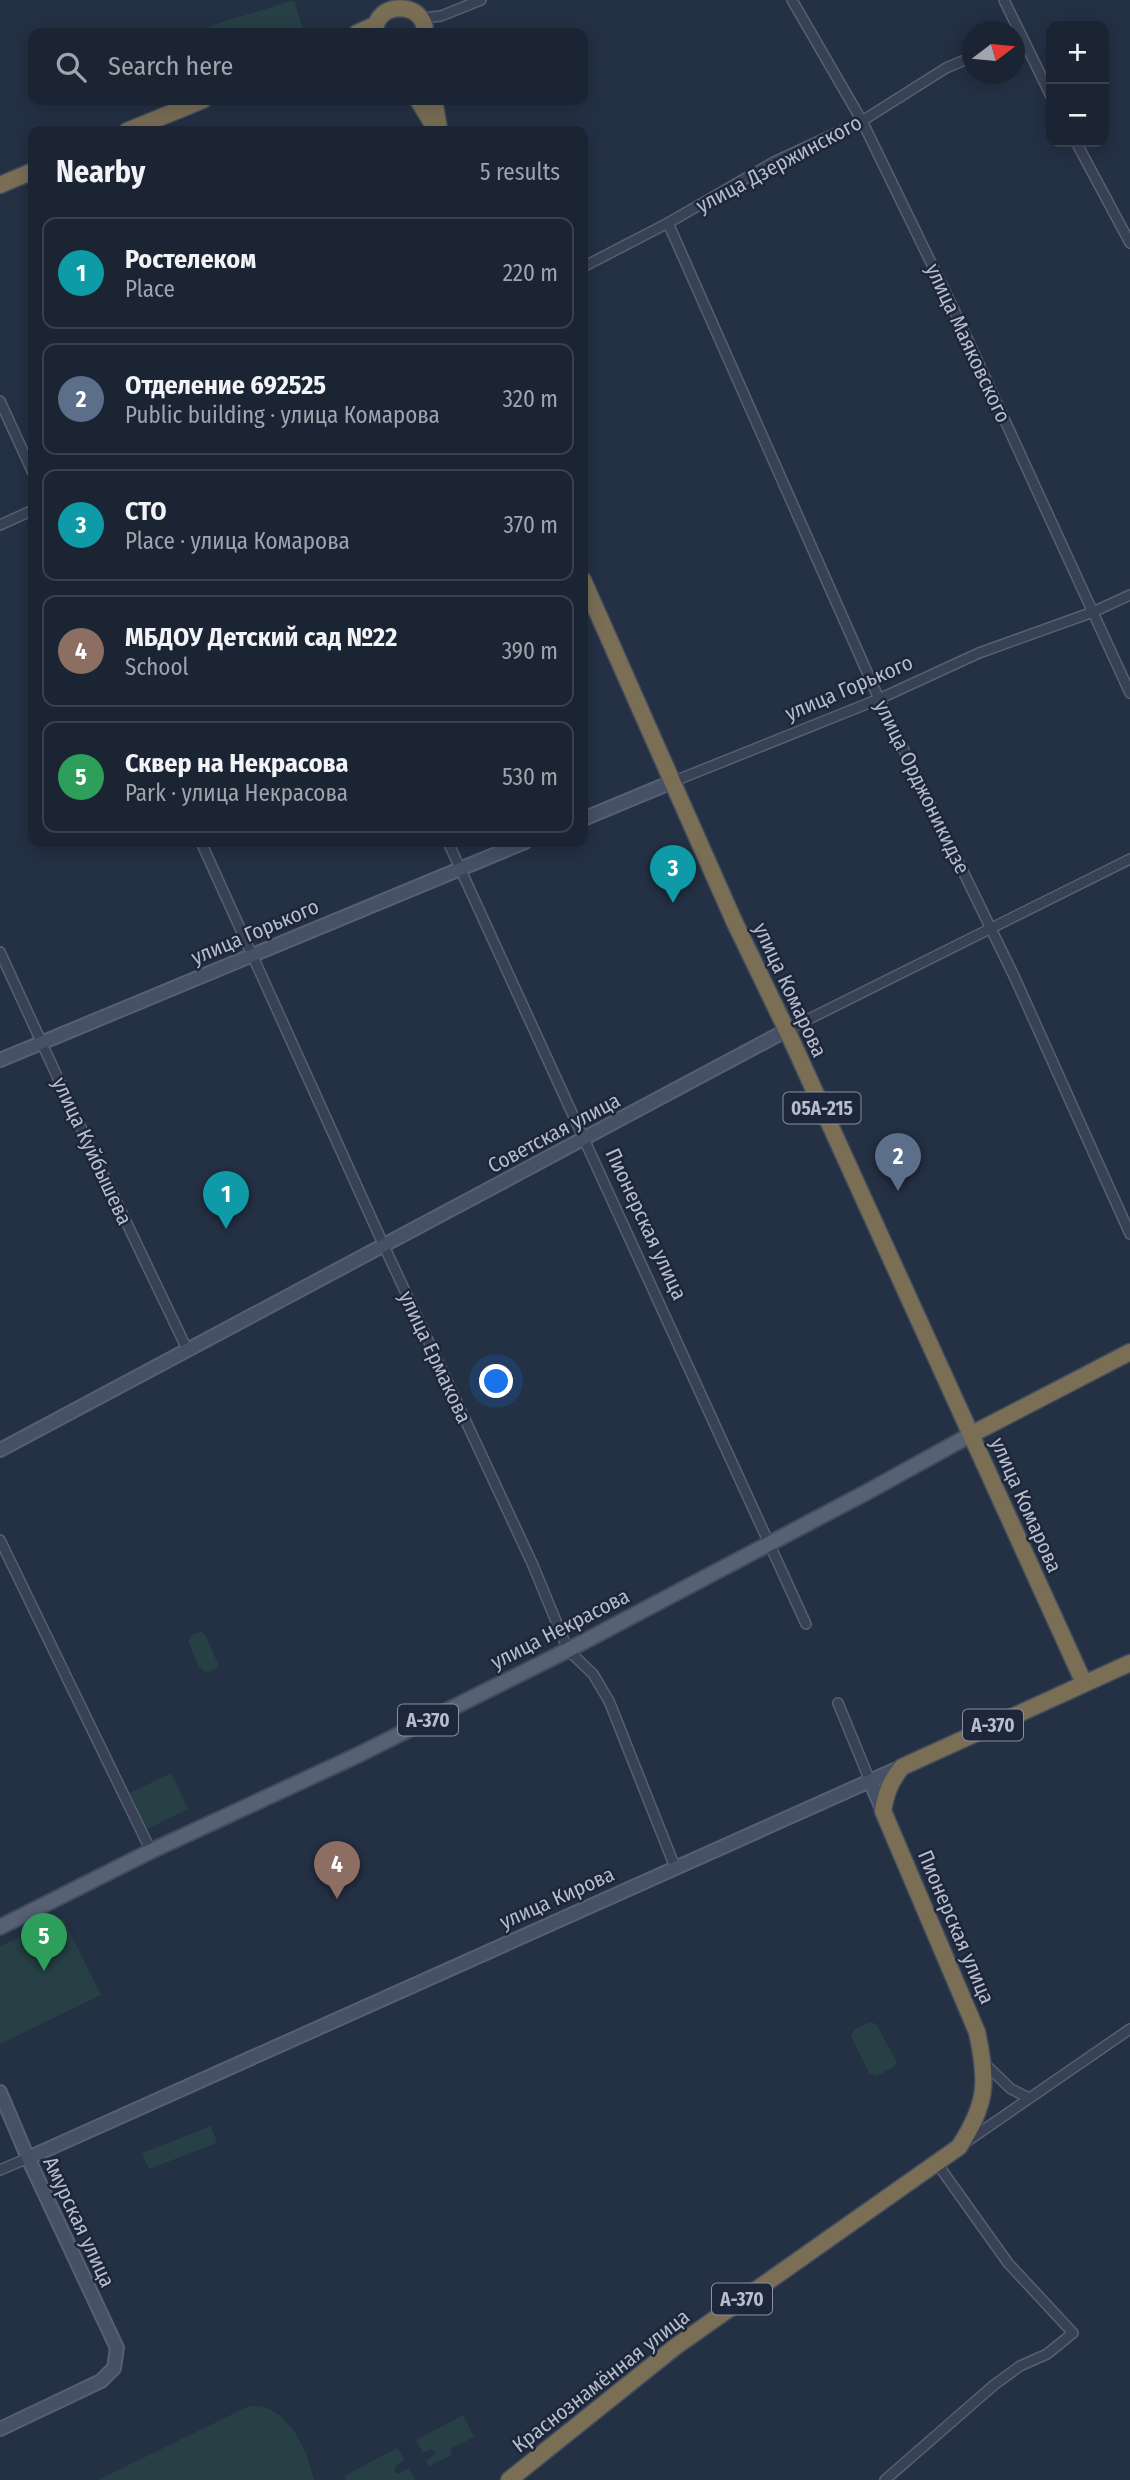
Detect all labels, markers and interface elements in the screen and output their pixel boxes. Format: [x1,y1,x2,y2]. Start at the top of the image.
north arrow [962,21,1025,84]
map controls [1046,21,1109,147]
button: + [1046,21,1109,84]
search box [28,28,588,105]
icon: search [52,48,90,86]
text: Search here [108,51,233,82]
button: − [1046,84,1109,147]
street label: улица Дзержинского [692,109,866,219]
text: Nearby [56,154,145,190]
text: 5 results [480,158,560,186]
text: Ростелеком [125,244,256,275]
text: 1 [76,259,86,287]
text: 220 m [503,259,558,287]
street label: улица Маяковского [920,259,1016,427]
text: Place [125,275,175,303]
text: Отделение 692525 [125,370,326,401]
text: 2 [76,385,86,413]
text: 320 m [503,385,558,413]
text: Public building · улица Комарова [125,401,440,429]
text: СТО [125,496,167,527]
text: 3 [76,511,86,539]
text: 370 m [504,511,558,539]
text: Place · улица Комарова [125,527,350,555]
text: МБДОУ Детский сад №22 [125,622,397,653]
text: 4 [75,637,87,665]
text: 390 m [502,637,558,665]
street label: улица Горького [781,649,917,727]
text: School [125,653,189,681]
street label: улица Орджоникидзе [869,696,975,878]
text: Сквер на Некрасова [125,748,348,779]
text: 5 [75,763,87,791]
text: 530 m [502,763,558,791]
text: Park · улица Некрасова [125,779,348,807]
pin: 3 [650,845,696,903]
street label: улица Горького [187,893,323,971]
street label: улица Комарова [747,919,833,1061]
street label: улица Куйбышева [46,1073,138,1229]
street label: Советская улица [483,1087,625,1179]
road number: 05А-215 [784,1092,860,1124]
pin: 2 [875,1133,921,1191]
street label: Пионерская улица [599,1144,693,1304]
pin: 1 [203,1171,249,1229]
street label: улица Ермакова [393,1287,477,1427]
your location [479,1364,513,1398]
street label: улица Комарова [985,1433,1067,1577]
street label: улица Некрасова [486,1583,634,1675]
road number: А-370 [398,1704,458,1736]
road number: А-370 [963,1709,1023,1740]
pin: 4 [314,1841,360,1899]
street label: Пионерская улица [912,1846,1000,2008]
street label: улица Кирова [496,1861,618,1935]
pin: 5 [21,1913,67,1971]
street label: Амурская улица [37,2153,121,2291]
road number: А-370 [712,2284,772,2314]
street label: Краснознамённая улица [507,2304,695,2458]

